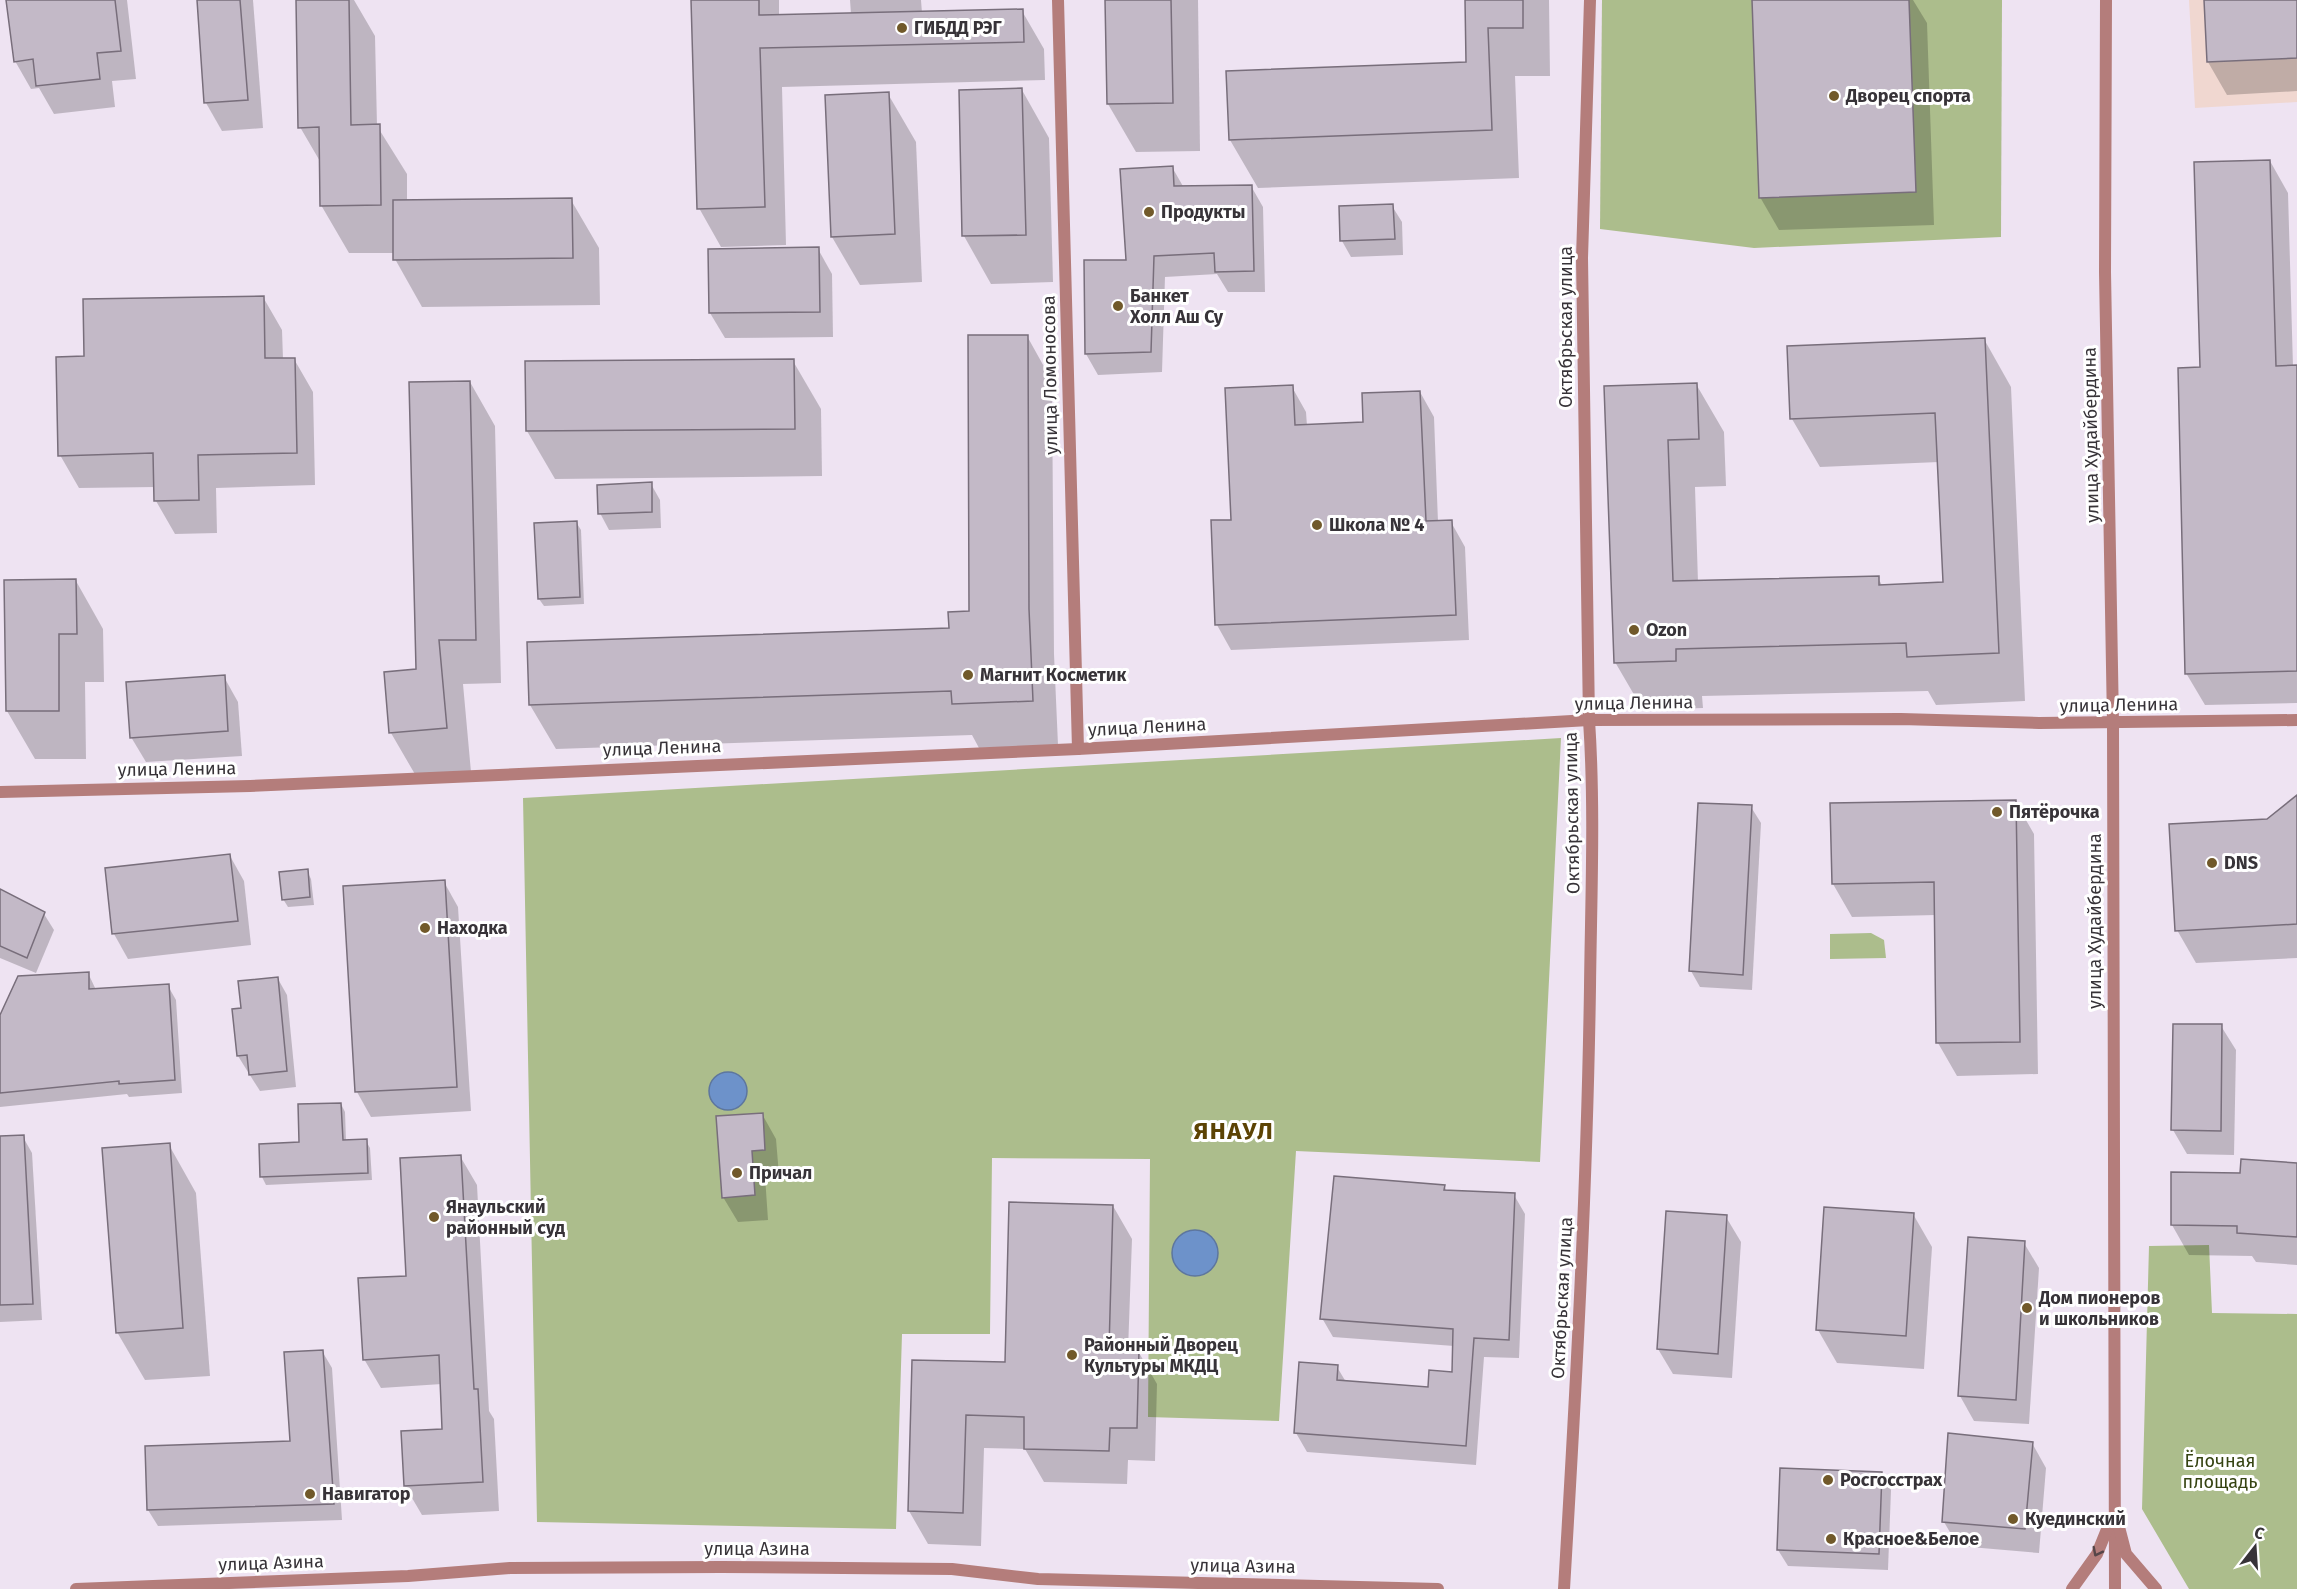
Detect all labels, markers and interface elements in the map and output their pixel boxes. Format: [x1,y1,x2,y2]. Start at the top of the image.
place label: ГИБДД РЭГ [914,17,1003,39]
marker: ГИБДД РЭГ [895,21,909,35]
place label: Дворец спорта [1845,85,1971,107]
marker: Дворец спорта [1827,89,1841,103]
place label: Продукты [1161,201,1245,223]
marker: Продукты [1142,205,1156,219]
street label: Октябрьская улица [1555,246,1577,408]
place label: Банкет Холл Аш Су [1129,285,1224,328]
street label: улица Ломоносова [1038,295,1062,455]
marker: Банкет Холл Аш Су [1111,299,1125,313]
street label: улица Худайбердина [2078,347,2104,523]
place label: Школа № 4 [1329,514,1425,536]
marker: Школа № 4 [1310,518,1324,532]
place label: Ozon [1646,619,1687,641]
marker: Ozon [1627,623,1641,637]
place label: Магнит Косметик [980,664,1126,686]
marker: Магнит Косметик [961,668,975,682]
street label: улица Ленина [1575,691,1693,715]
street label: улица Ленина [2060,693,2178,717]
street label: улица Ленина [1087,713,1207,741]
street label: Октябрьская улица [1560,732,1584,894]
street label: улица Ленина [602,735,722,761]
street label: улица Ленина [118,757,236,781]
place label: Пятёрочка [2009,801,2100,823]
marker: Пятёрочка [1990,805,2004,819]
street label: улица Худайбердина [2084,833,2106,1009]
place label: DNS [2224,852,2258,874]
marker: DNS [2205,856,2219,870]
place label: Находка [437,917,508,939]
marker: Находка [418,921,432,935]
district label: ЯНАУЛ [1194,1117,1274,1145]
place label: Причал [749,1162,812,1184]
marker: Причал [730,1166,744,1180]
place label: Янаульский районный суд [446,1196,565,1239]
marker: Янаульский районный суд [427,1210,441,1224]
street label: Октябрьская улица [1547,1216,1577,1380]
place label: Дом пионеров и школьников [2038,1287,2161,1330]
marker: Дом пионеров и школьников [2020,1301,2034,1315]
place label: Районный Дворец Культуры МКДЦ [1084,1334,1238,1377]
marker: Районный Дворец Культуры МКДЦ [1065,1348,1079,1362]
park label: Ёлочная площадь [2183,1450,2257,1493]
place label: Росгосстрах [1840,1469,1943,1491]
marker: Росгосстрах [1821,1473,1835,1487]
place label: Навигатор [322,1483,411,1505]
marker: Навигатор [303,1487,317,1501]
place label: Куединский [2025,1508,2126,1530]
marker: Куединский [2006,1512,2020,1526]
north arrow [2225,1517,2285,1577]
text: С [2252,1523,2267,1544]
place label: Красное&Белое [1843,1528,1979,1550]
marker: Красное&Белое [1824,1532,1838,1546]
street label: улица Азина [704,1538,810,1560]
one-way arrow [2093,1545,2105,1556]
street label: улица Азина [218,1550,324,1576]
street label: улица Азина [1190,1554,1296,1578]

